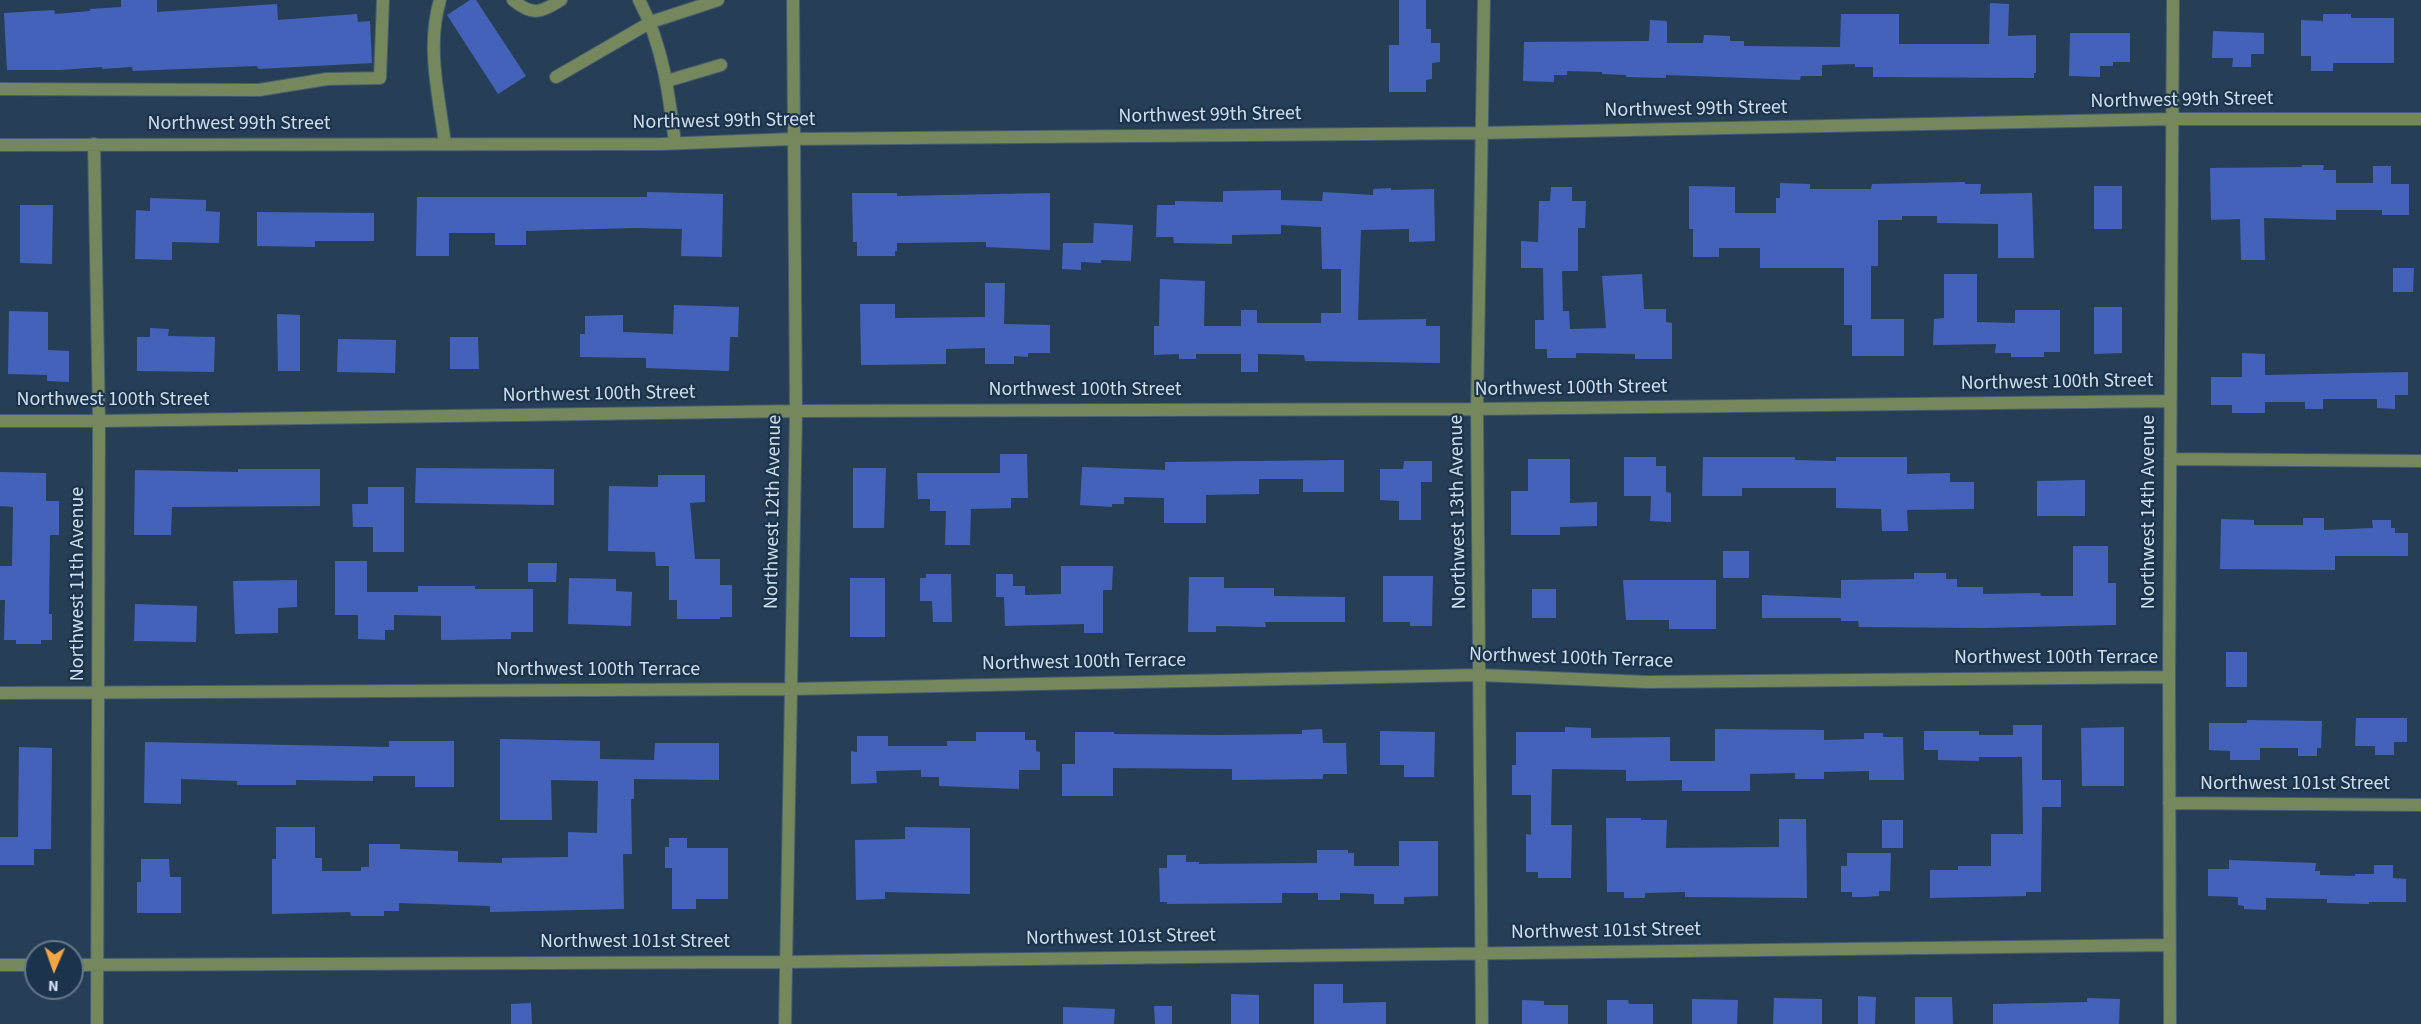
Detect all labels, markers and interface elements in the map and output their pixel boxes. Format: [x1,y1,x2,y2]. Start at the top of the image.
street label: Northwest 99th Street [2090,87,2274,115]
street label: Northwest 99th Street [1604,96,1788,124]
street label: Northwest 99th Street [1118,102,1302,130]
street label: Northwest 99th Street [632,108,816,136]
street label: Northwest 99th Street [148,113,330,137]
street label: Northwest 100th Street [1960,369,2154,397]
street label: Northwest 100th Street [1474,375,1668,403]
street label: Northwest 100th Street [989,379,1181,403]
street label: Northwest 100th Street [502,381,696,409]
street label: Northwest 100th Street [17,389,209,413]
street label: Northwest 12th Avenue [760,415,788,609]
street label: Northwest 13th Avenue [1445,415,1473,609]
street label: Northwest 14th Avenue [2138,415,2162,609]
street label: Northwest 11th Avenue [67,487,91,681]
street label: Northwest 100th Terrace [1469,643,1673,675]
street label: Northwest 100th Terrace [1954,647,2158,671]
street label: Northwest 100th Terrace [982,649,1186,677]
street label: Northwest 100th Terrace [496,659,700,683]
street label: Northwest 101st Street [2200,773,2390,797]
street label: Northwest 101st Street [1511,918,1701,946]
street label: Northwest 101st Street [1026,924,1216,952]
street label: Northwest 101st Street [540,931,730,955]
north arrow [24,940,84,1000]
text: N [48,975,59,997]

